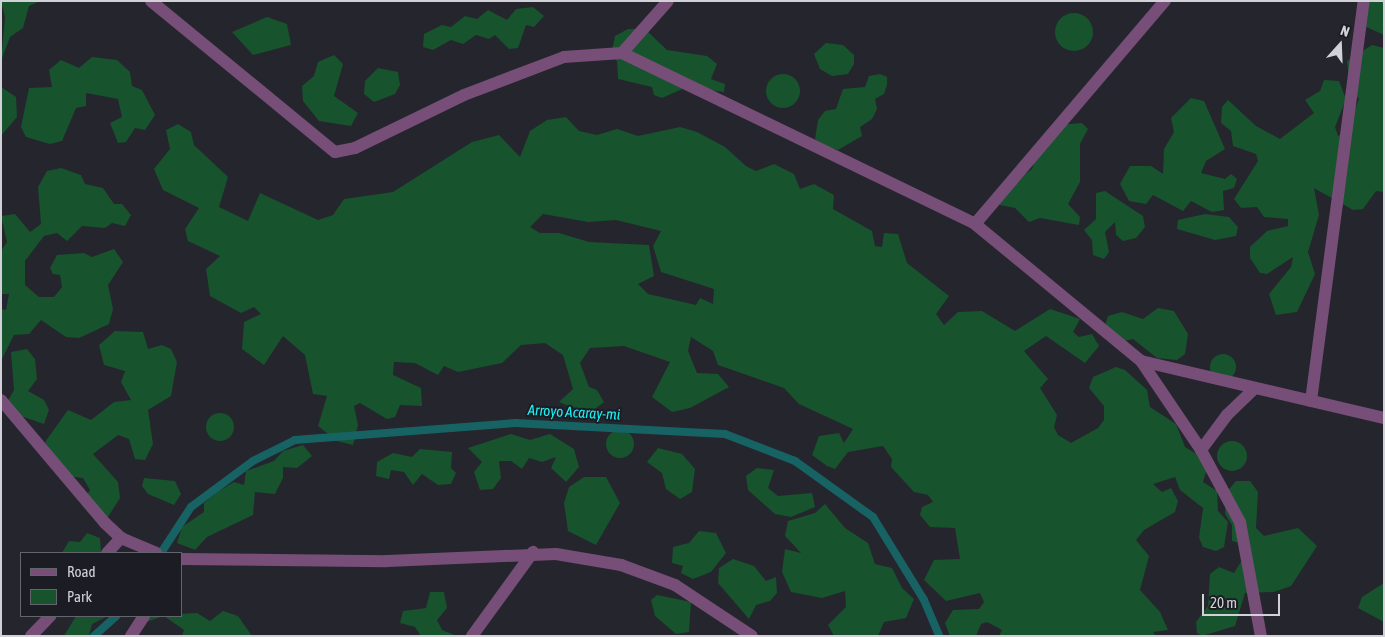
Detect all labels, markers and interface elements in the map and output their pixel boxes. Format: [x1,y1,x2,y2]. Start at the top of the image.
north arrow [1315,20,1365,70]
text: N [1339,22,1352,40]
water label: Arroyo Acaray-mi [527,401,621,423]
legend [20,552,182,617]
text: Road [67,563,96,580]
scale bar [1205,584,1282,616]
text: Park [67,588,92,605]
text: 20 m [1210,594,1237,611]

